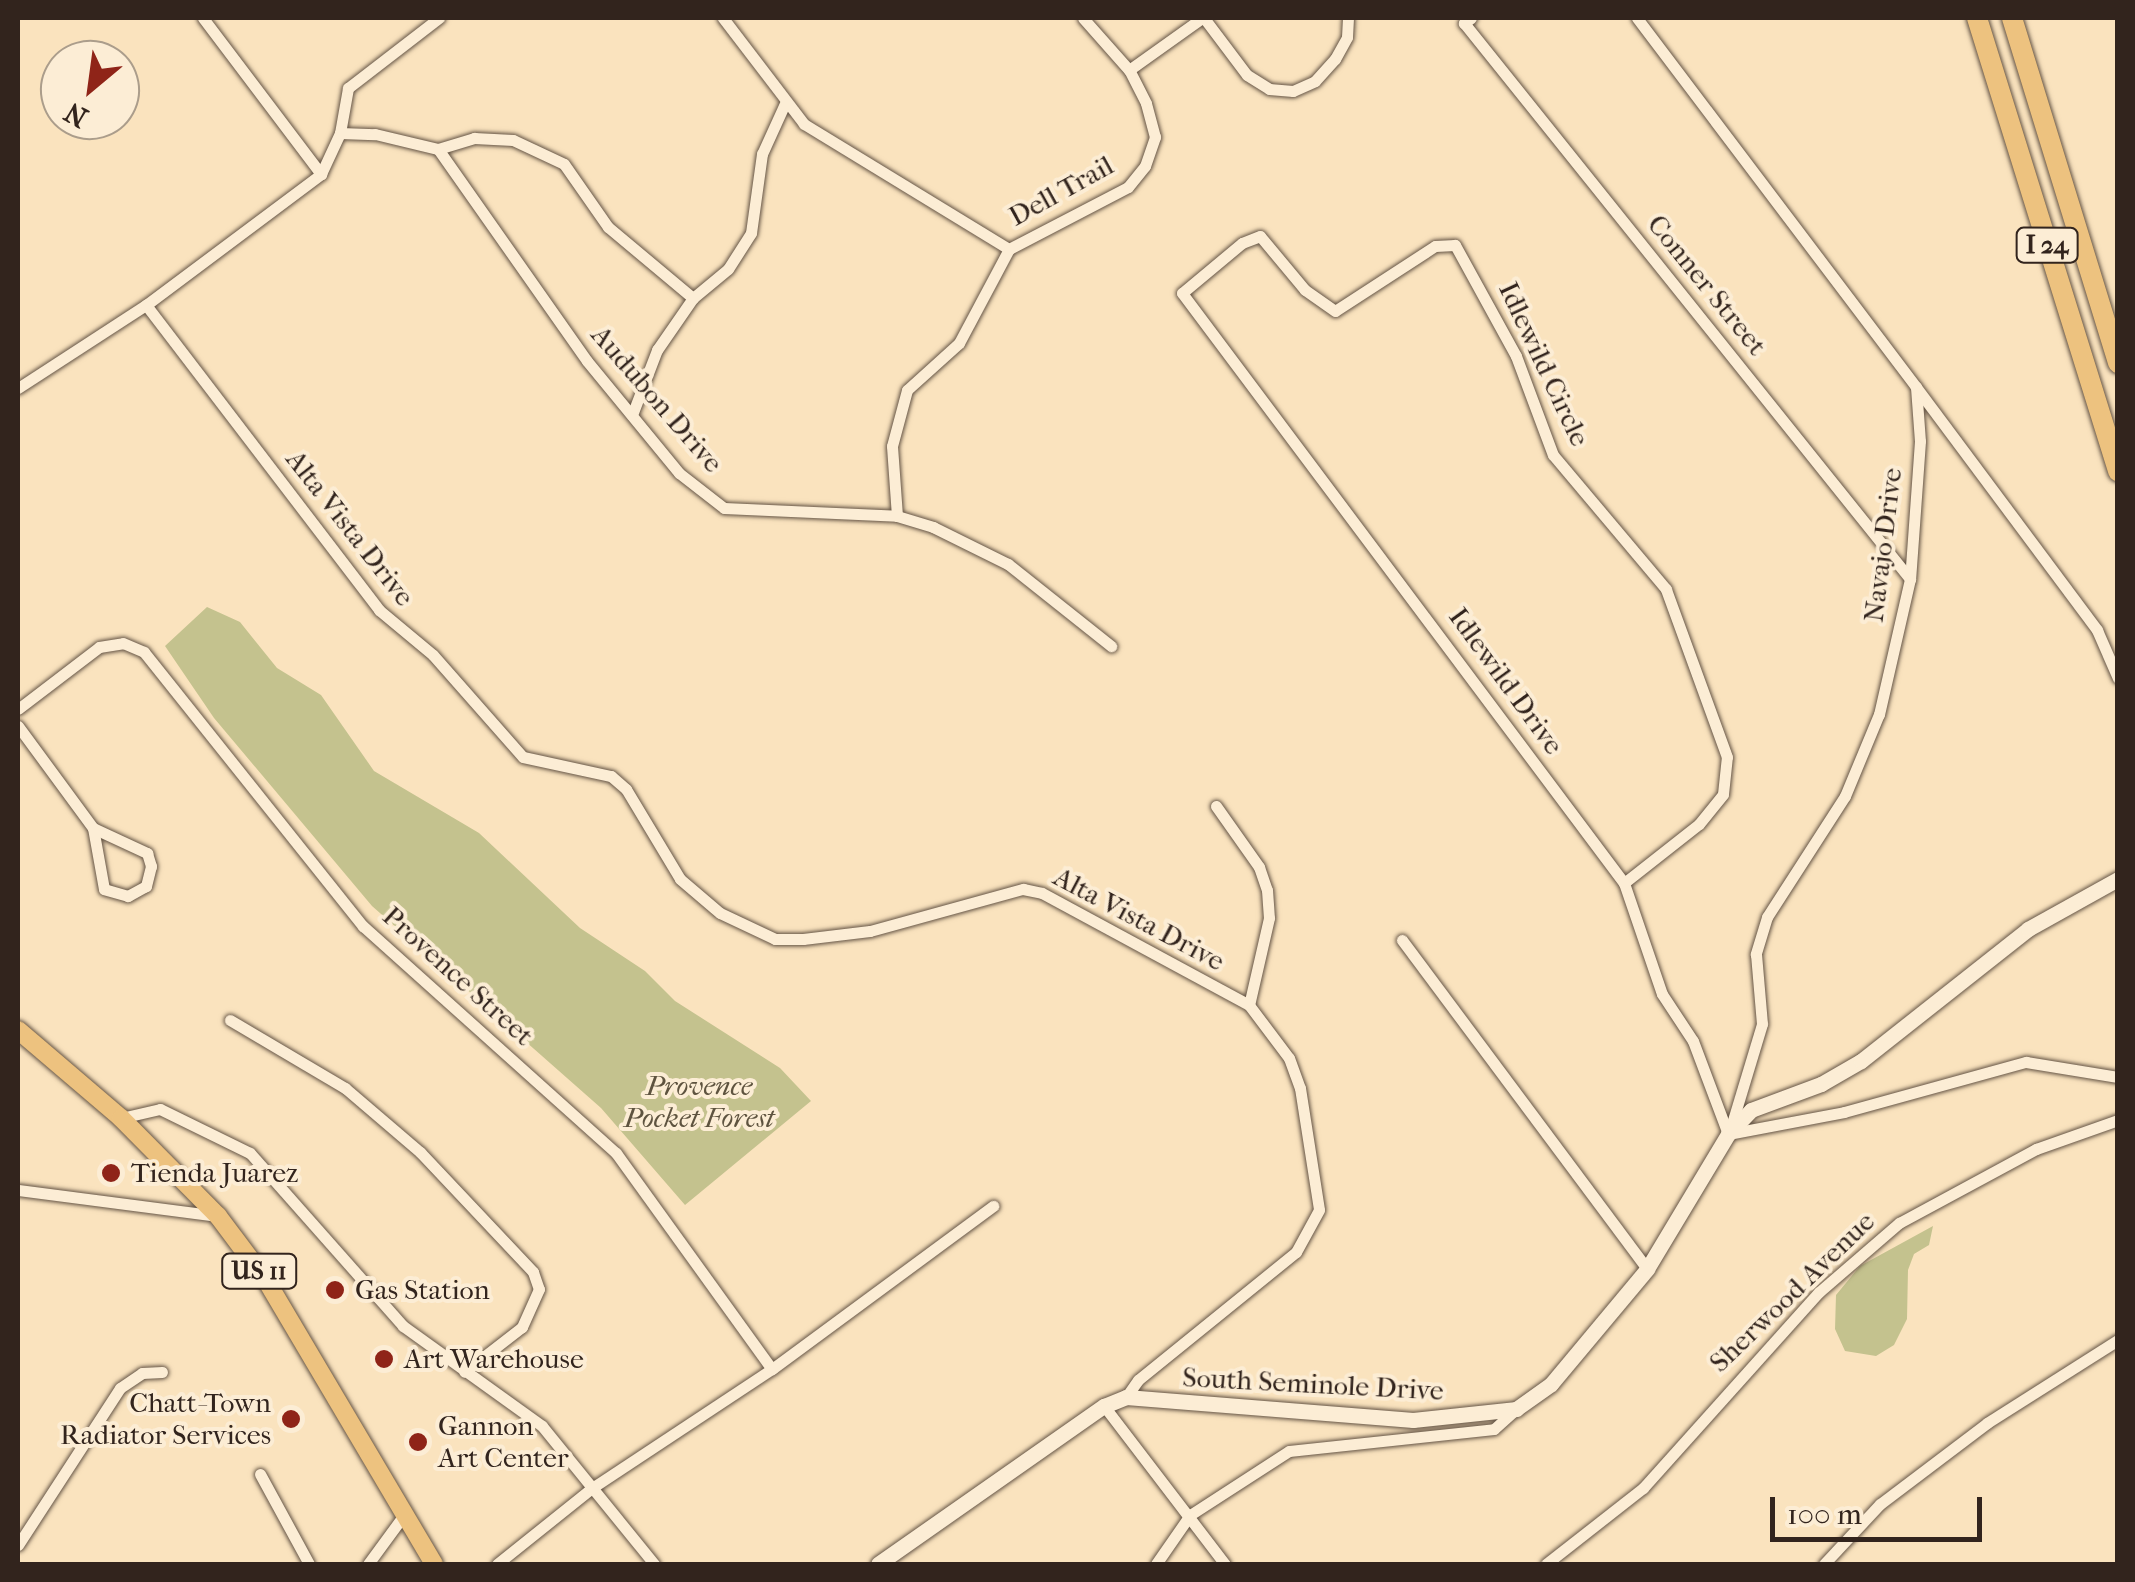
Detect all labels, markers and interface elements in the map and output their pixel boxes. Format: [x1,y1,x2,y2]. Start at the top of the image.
north arrow [40,40,140,140]
text: N [59,95,93,135]
street label: Dell Trail [1003,149,1119,233]
street label: Conner Street [1640,208,1774,362]
road number: I 24 [2014,225,2080,265]
street label: Idlewild Circle [1491,277,1597,451]
street label: Audubon Drive [584,319,730,479]
street label: Alta Vista Drive [279,443,421,613]
street label: Navajo Drive [1857,466,1909,624]
street label: Idlewild Drive [1441,601,1571,761]
street label: Alta Vista Drive [1048,860,1230,978]
street label: Provence Street [375,899,541,1053]
park label: Provence Pocket Forest [624,1069,774,1135]
place label: Tienda Juarez [131,1156,298,1190]
marker: Tienda Juarez [100,1162,122,1184]
street label: Sherwood Avenue [1703,1205,1881,1379]
road number: US 11 [219,1251,299,1291]
place label: Gas Station [355,1273,490,1307]
marker: Gas Station [324,1279,346,1301]
place label: Art Warehouse [404,1342,584,1376]
marker: Art Warehouse [373,1348,395,1370]
street label: South Seminole Drive [1181,1360,1445,1408]
place label: Chatt-Town Radiator Services [60,1386,271,1452]
marker: Chatt-Town Radiator Services [280,1408,302,1430]
place label: Gannon Art Center [438,1409,569,1475]
marker: Gannon Art Center [407,1431,429,1453]
scale bar [1775,1477,1988,1539]
text: 100 m [1787,1497,1862,1532]

